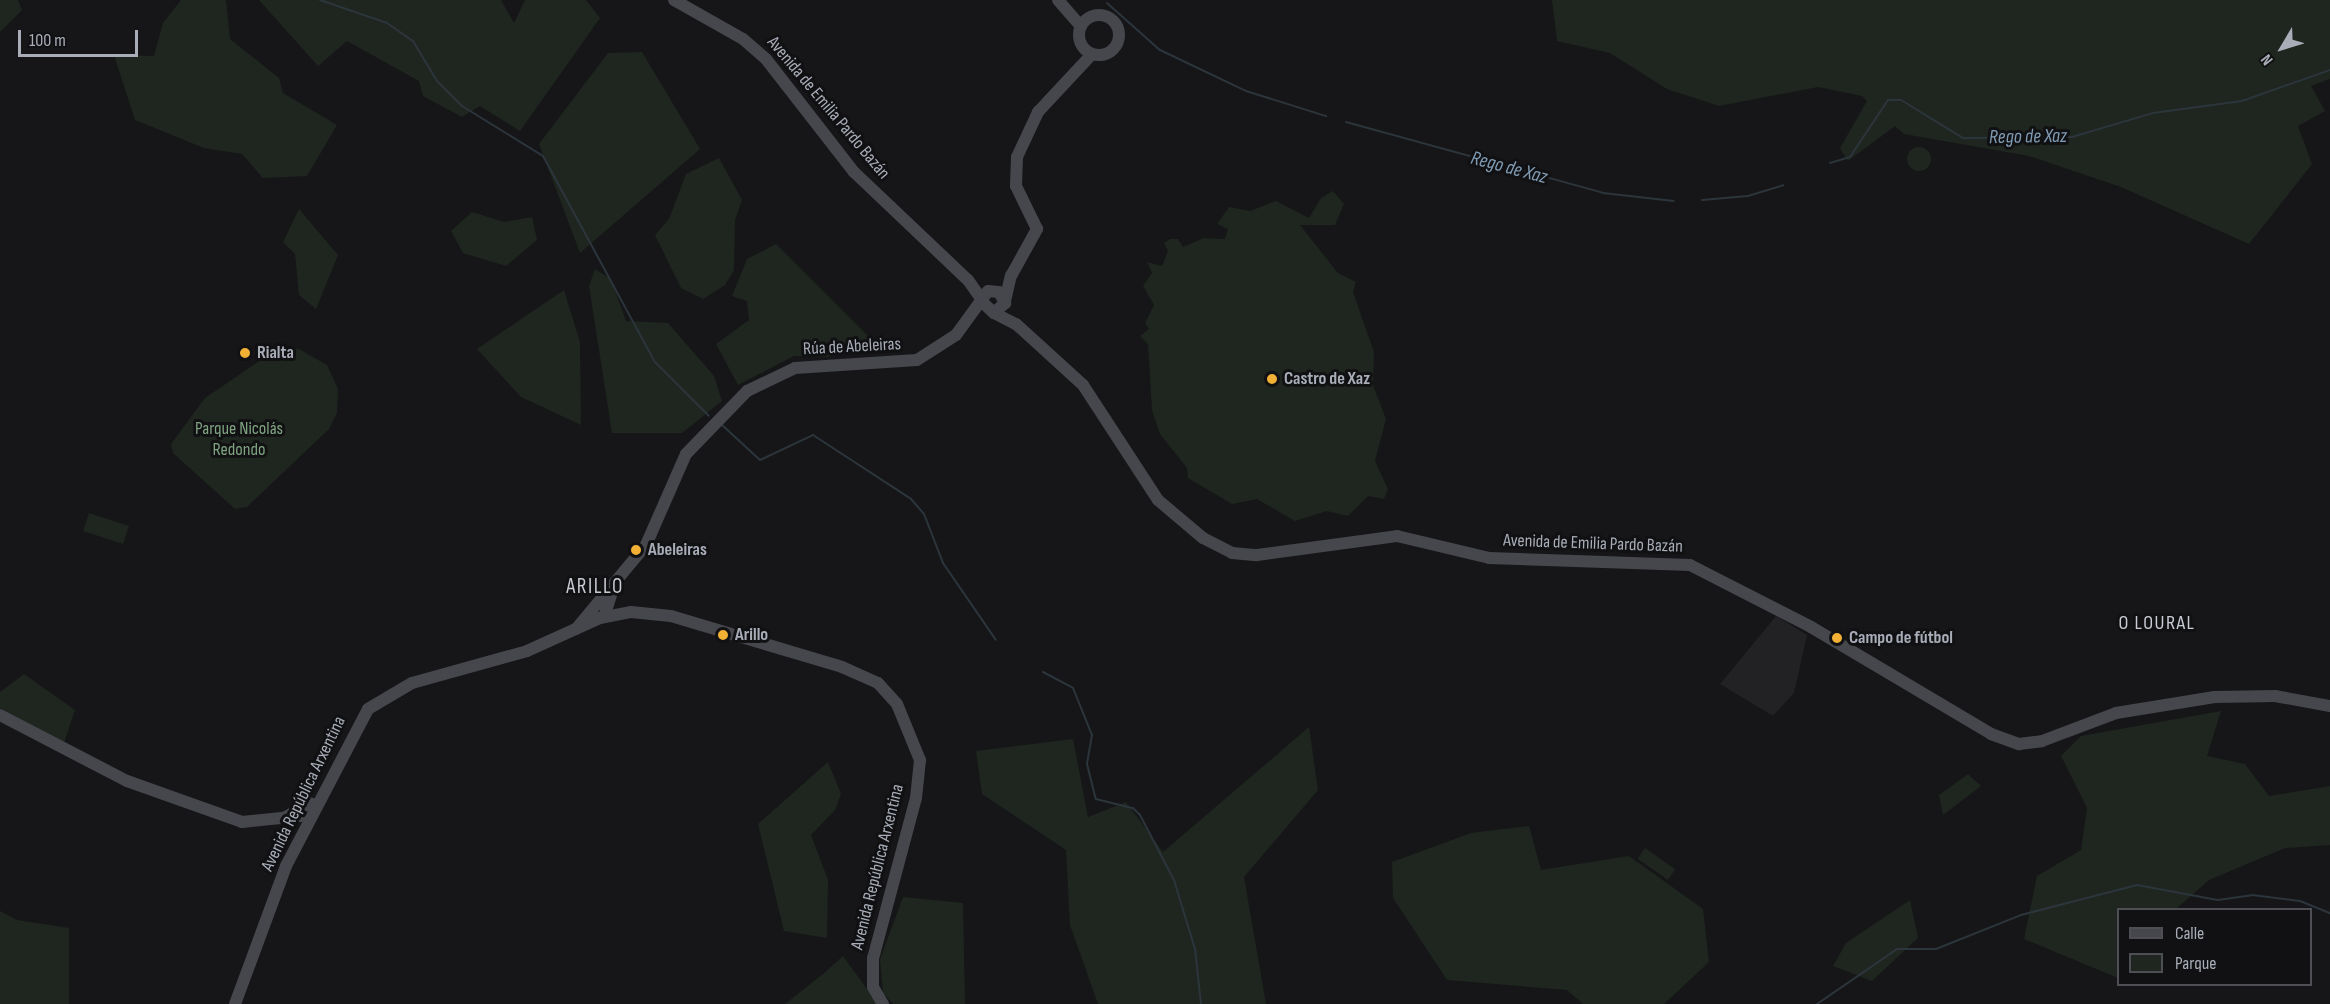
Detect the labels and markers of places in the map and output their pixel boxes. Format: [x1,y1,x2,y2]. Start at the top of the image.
place label: Rialta [257,342,294,364]
marker: Rialta [238,346,252,360]
place label: Castro de Xaz [1284,368,1370,390]
marker: Castro de Xaz [1265,372,1279,386]
place label: Abeleiras [648,539,707,561]
marker: Abeleiras [629,543,643,557]
place label: Arillo [735,624,768,646]
place label: Campo de fútbol [1849,627,1953,649]
marker: Arillo [716,628,730,642]
marker: Campo de fútbol [1830,631,1844,645]

